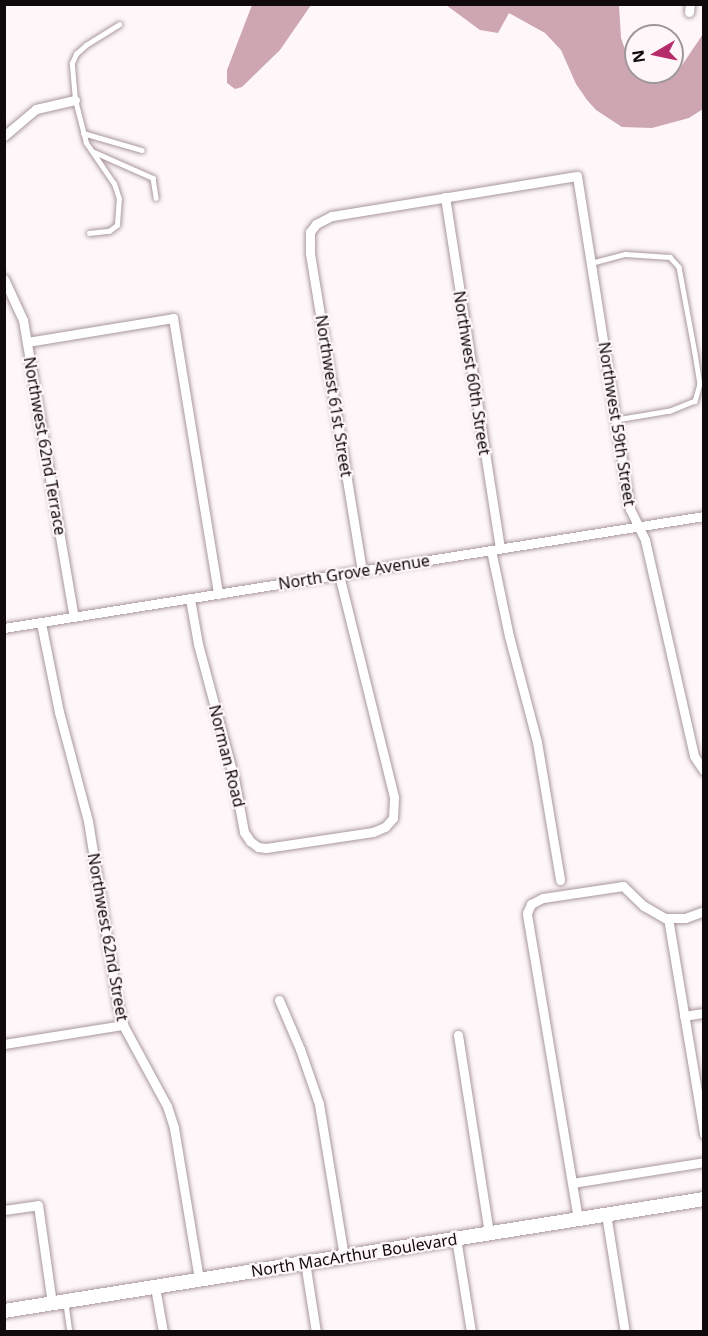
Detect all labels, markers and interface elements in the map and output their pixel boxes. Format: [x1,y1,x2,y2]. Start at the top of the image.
north arrow [624,24,684,84]
text: N [626,48,650,65]
street label: Northwest 60th Street [450,289,494,457]
street label: Northwest 61st Street [312,314,356,478]
street label: Northwest 59th Street [595,340,639,508]
street label: Northwest 62nd Terrace [20,355,70,537]
street label: North Grove Avenue [277,551,431,593]
street label: Norman Road [205,703,249,809]
street label: Northwest 62nd Street [84,852,132,1022]
street label: North MacArthur Boulevard [249,1229,459,1281]

